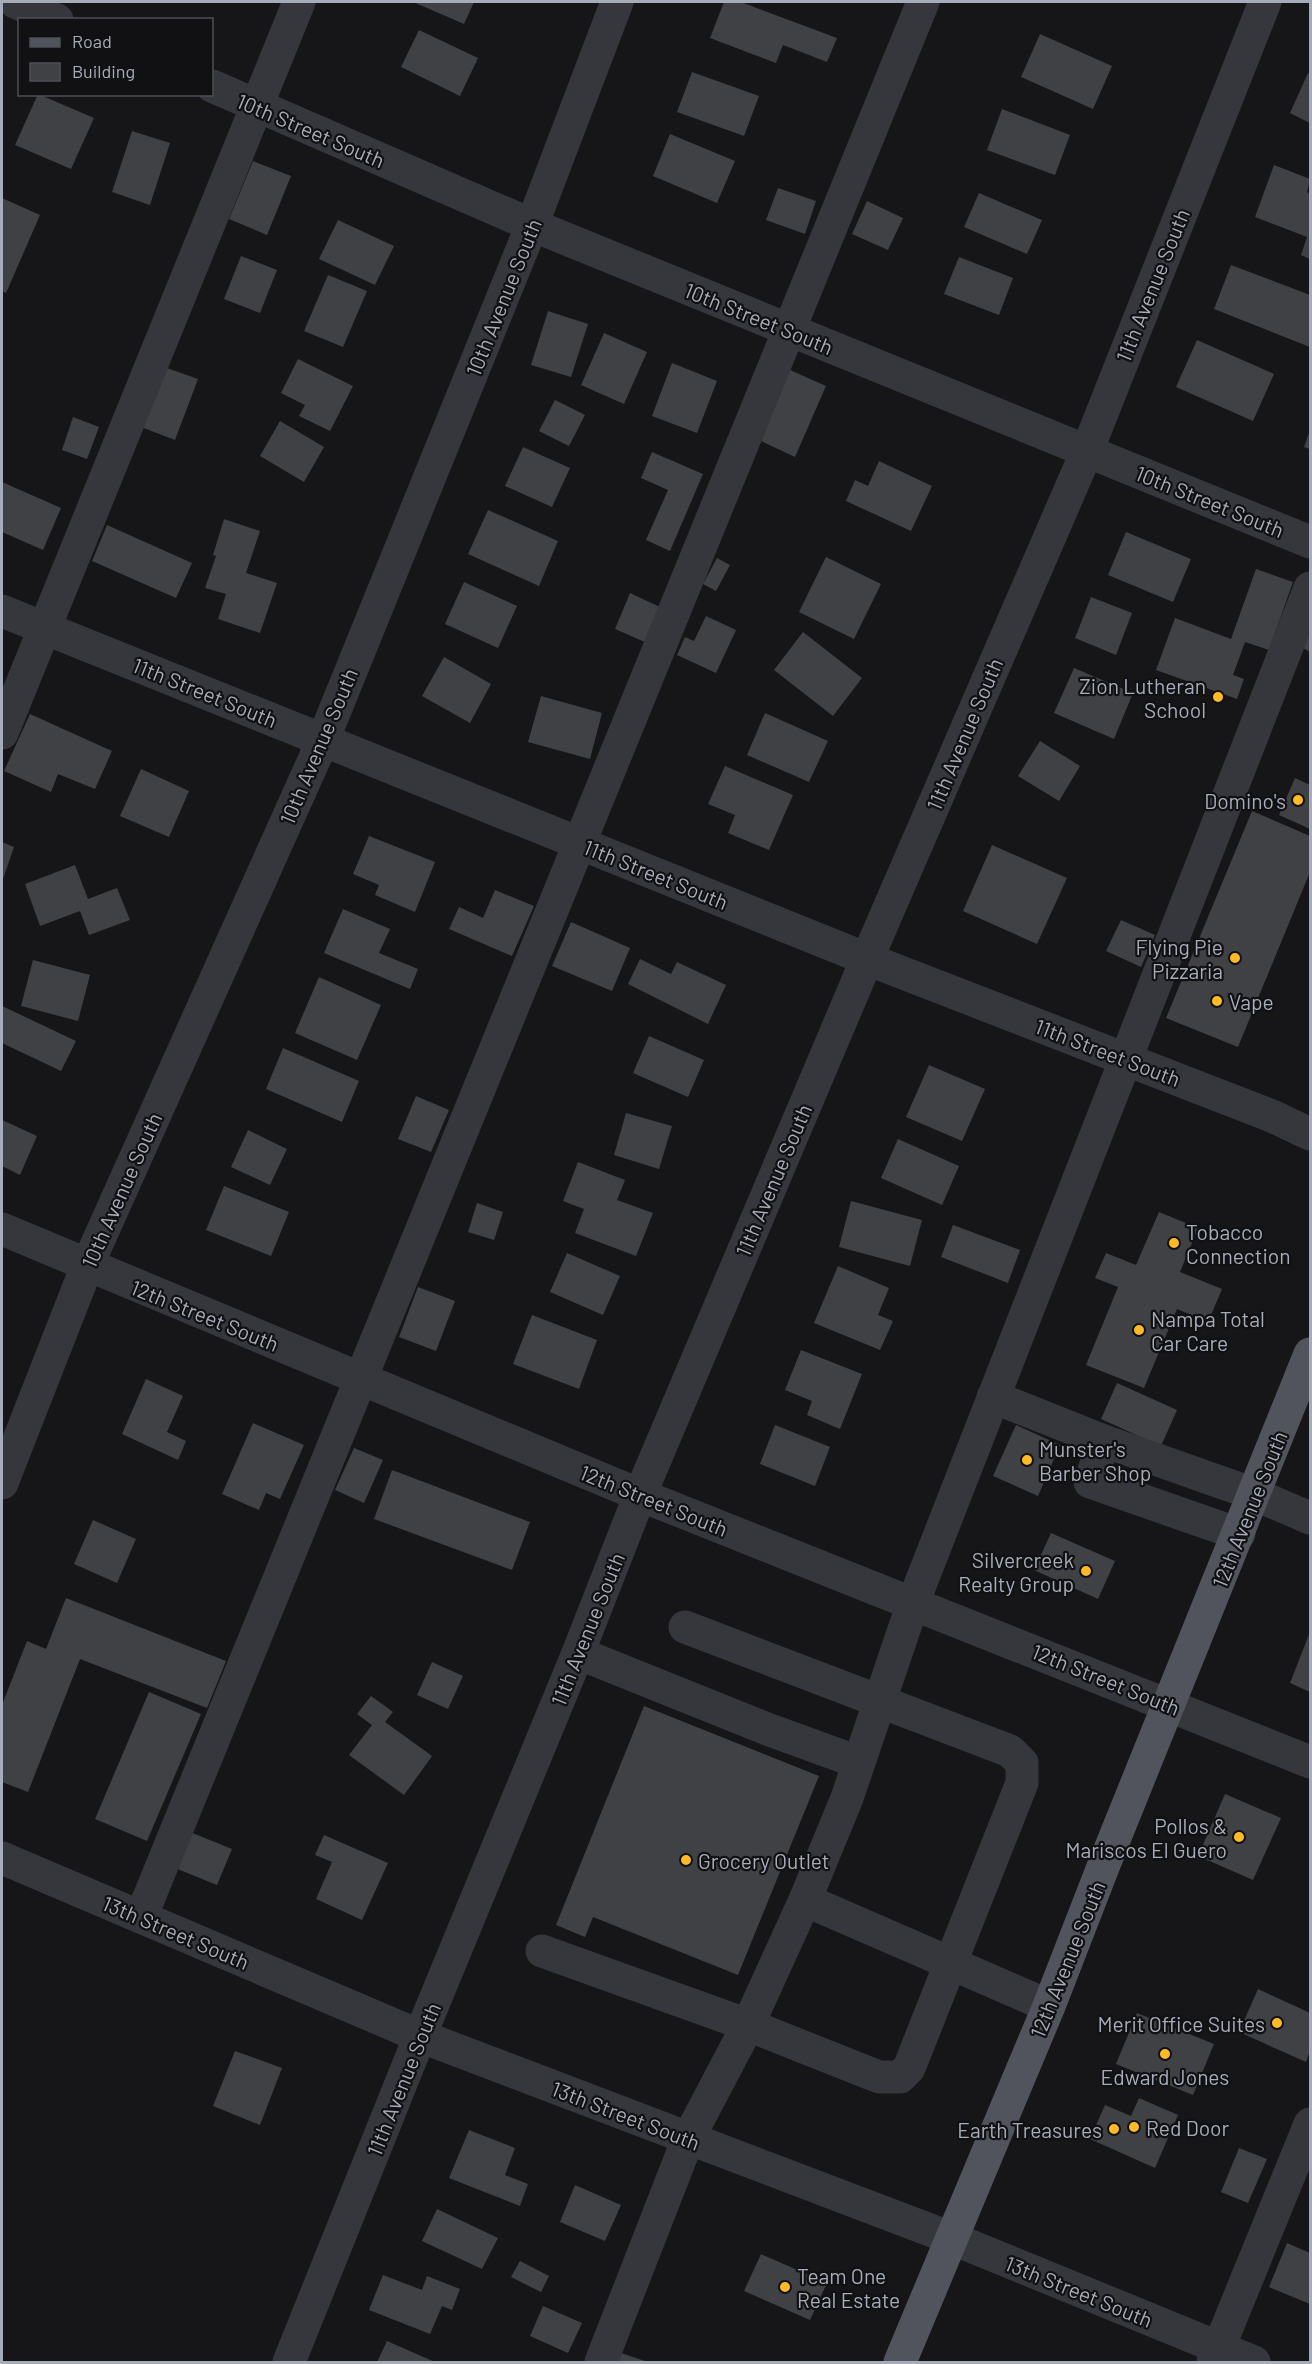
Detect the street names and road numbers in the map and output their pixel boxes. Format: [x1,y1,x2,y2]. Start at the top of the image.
street label: 10th Street South [233,88,389,172]
street label: 11th Avenue South [1110,205,1194,365]
street label: 10th Avenue South [460,215,546,379]
street label: 10th Street South [681,277,837,359]
street label: 10th Street South [1132,460,1288,542]
street label: 11th Street South [129,652,281,732]
street label: 11th Avenue South [921,654,1007,814]
street label: 10th Avenue South [274,664,362,828]
street label: 11th Street South [580,834,732,914]
street label: 11th Street South [1032,1013,1184,1091]
street label: 11th Avenue South [730,1100,816,1260]
street label: 10th Avenue South [76,1109,166,1271]
street label: 12th Street South [127,1274,283,1356]
street label: 12th Avenue South [1206,1427,1292,1591]
street label: 12th Street South [576,1459,732,1541]
street label: 11th Avenue South [545,1549,629,1709]
street label: 12th Street South [1028,1638,1184,1720]
street label: 12th Avenue South [1024,1877,1110,2041]
street label: 13th Street South [99,1890,253,1974]
street label: 11th Avenue South [361,1999,445,2159]
street label: 13th Street South [548,2075,704,2155]
street label: 13th Street South [1002,2250,1156,2332]

